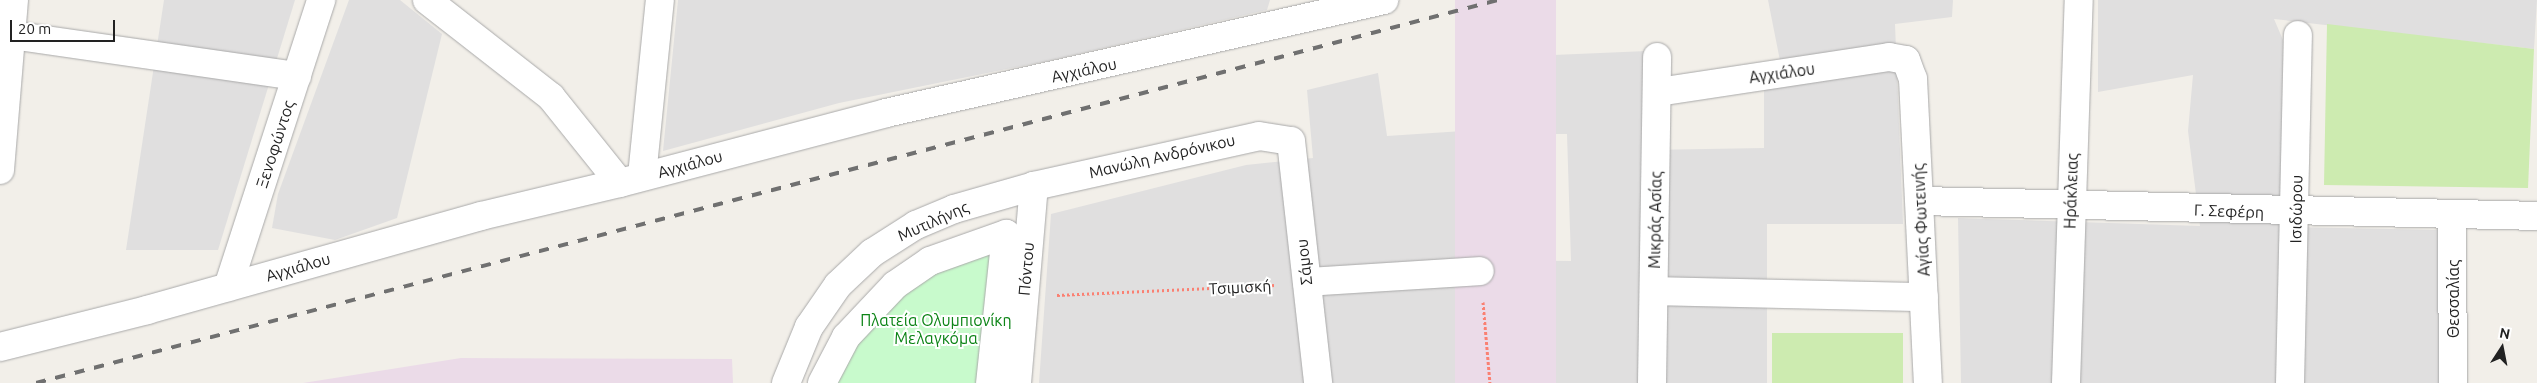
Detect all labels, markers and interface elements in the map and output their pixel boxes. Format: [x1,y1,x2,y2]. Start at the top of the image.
scale bar [12,10,118,42]
text: 20 m [18,20,51,37]
street label: Αγχιάλου [1049,54,1119,86]
street label: Αγχιάλου [1748,59,1816,87]
street label: Ξενοφώντος [252,98,298,190]
street label: Μανώλη Ανδρόνικου [1087,130,1237,182]
street label: Αγχιάλου [655,146,725,182]
street label: Ηράκλειας [2060,153,2082,229]
street label: Αγίας Φωτεινής [1908,163,1934,277]
street label: Μικράς Ασίας [1645,171,1665,269]
street label: Ισιδώρου [2286,174,2306,244]
street label: Μυτιλήνης [895,197,971,245]
street label: Γ. Σεφέρη [2194,200,2264,222]
street label: Σάμου [1292,238,1316,286]
street label: Πόντου [1014,241,1038,297]
street label: Αγχιάλου [263,249,333,285]
street label: Θεσσαλίας [2443,260,2463,338]
street label: Τσιμισκή [1208,276,1272,298]
park label: Πλατεία Ολυμπιονίκη Μελαγκόμα [860,310,1012,348]
north arrow [2477,323,2527,373]
text: N [2498,324,2512,342]

